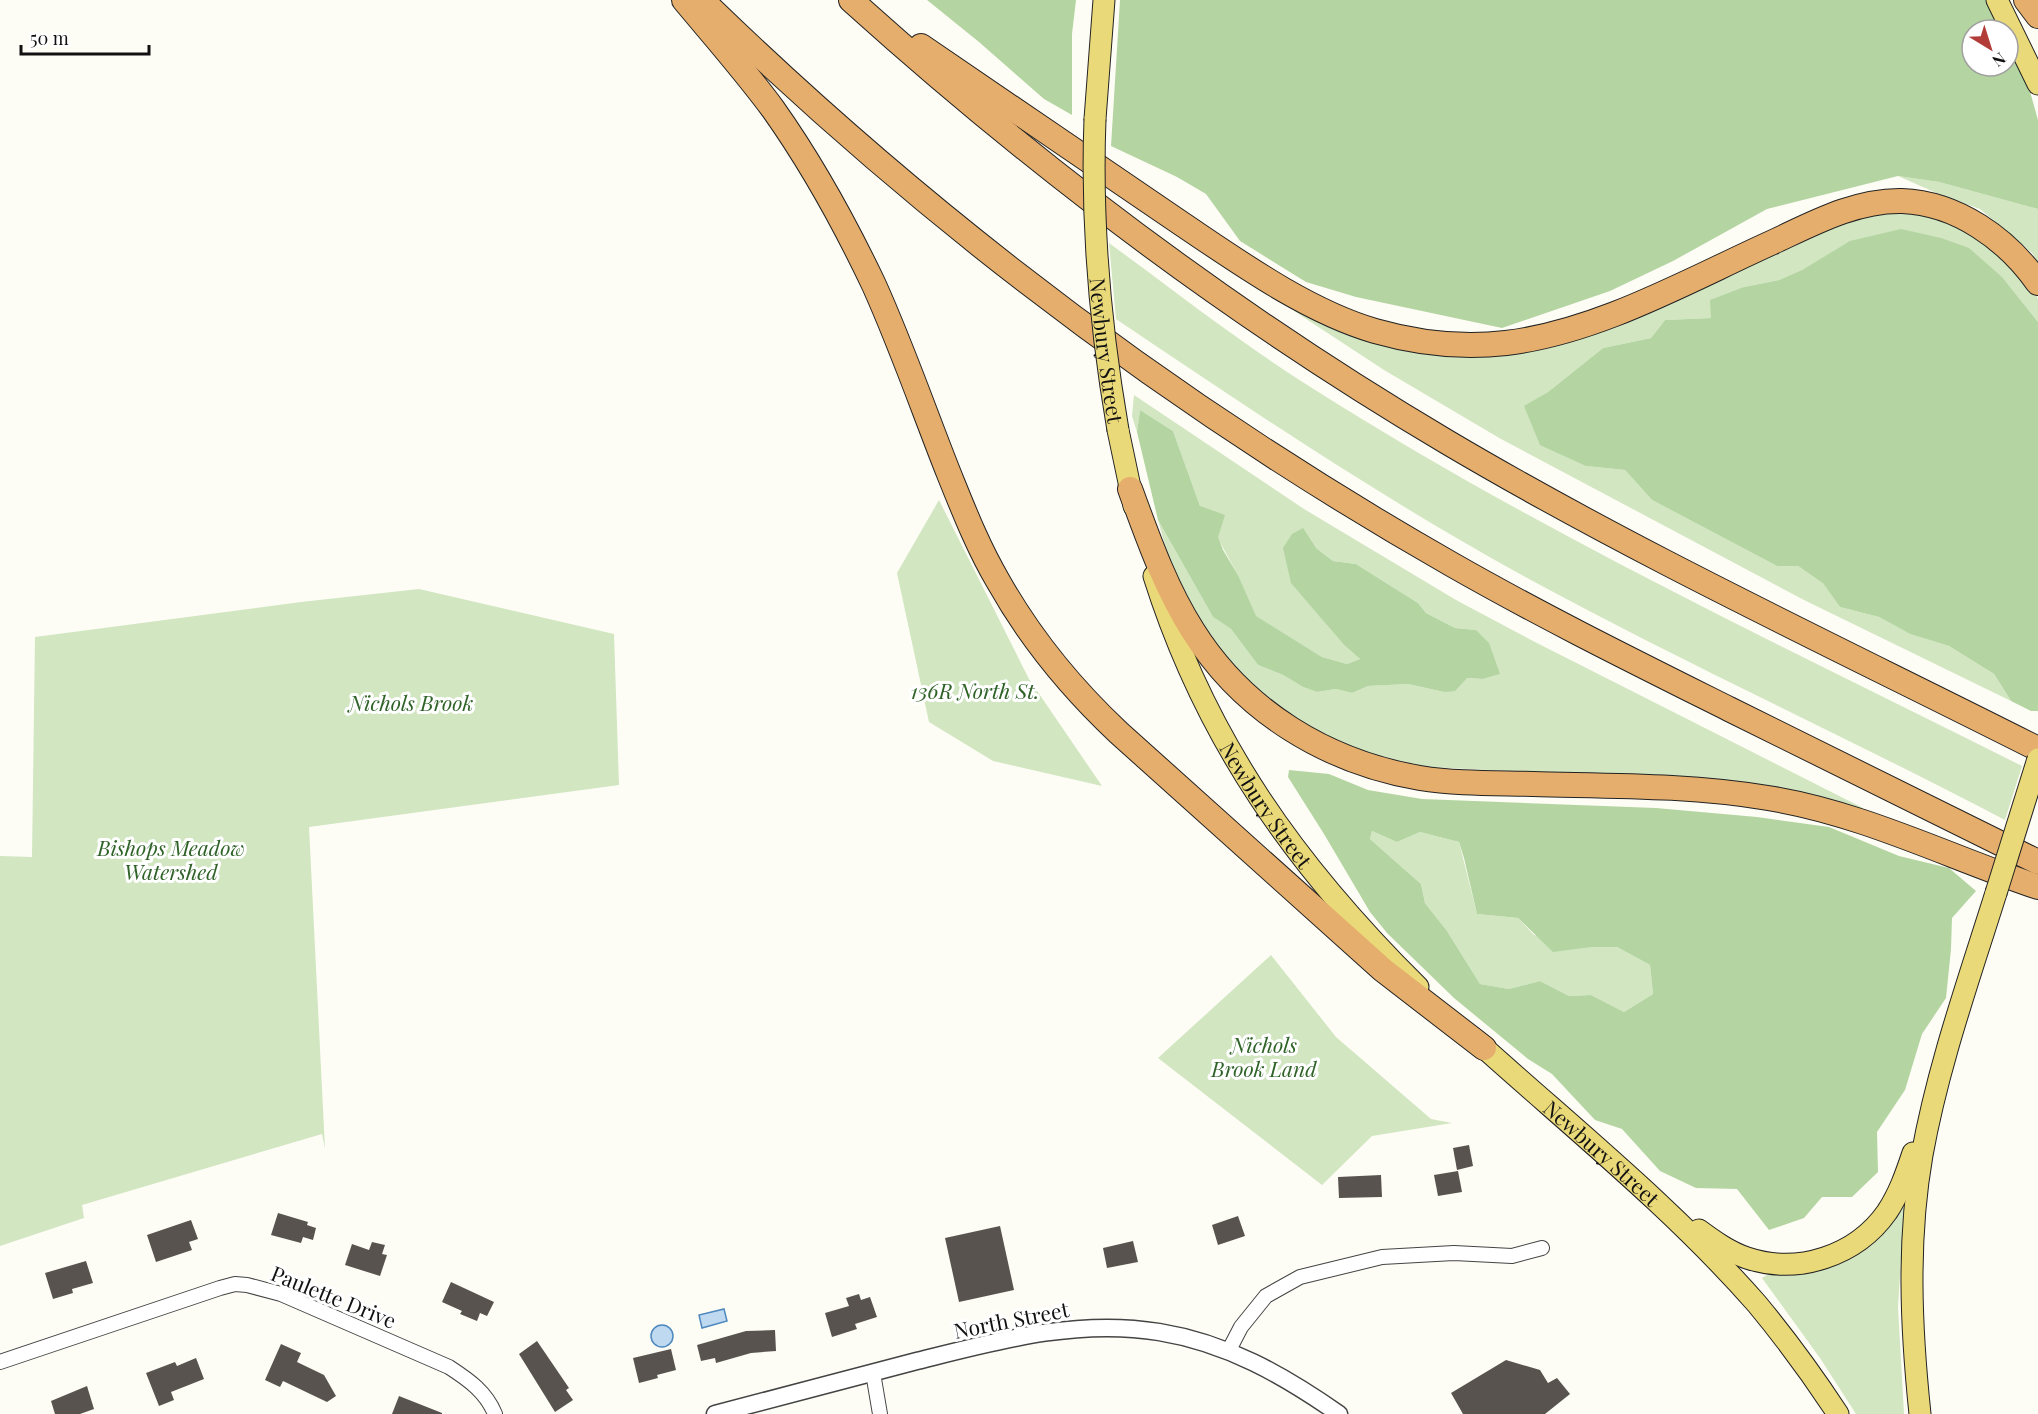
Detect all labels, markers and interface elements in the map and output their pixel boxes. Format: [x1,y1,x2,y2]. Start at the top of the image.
scale bar [21,18,148,56]
north arrow [1960,18,2020,78]
text: 50 m [30,26,69,50]
text: N [1988,48,2011,72]
street label: Newbury Street [1085,277,1131,426]
park label: 136R North St. [911,676,1039,704]
park label: Nichols Brook [347,688,473,716]
street label: Newbury Street [1214,737,1319,874]
park label: Bishops Meadow Watershed [96,833,245,885]
park label: Nichols Brook Land [1210,1030,1317,1082]
street label: Newbury Street [1538,1093,1666,1212]
street label: Paulette Drive [267,1258,401,1334]
street label: North Street [951,1294,1071,1344]

